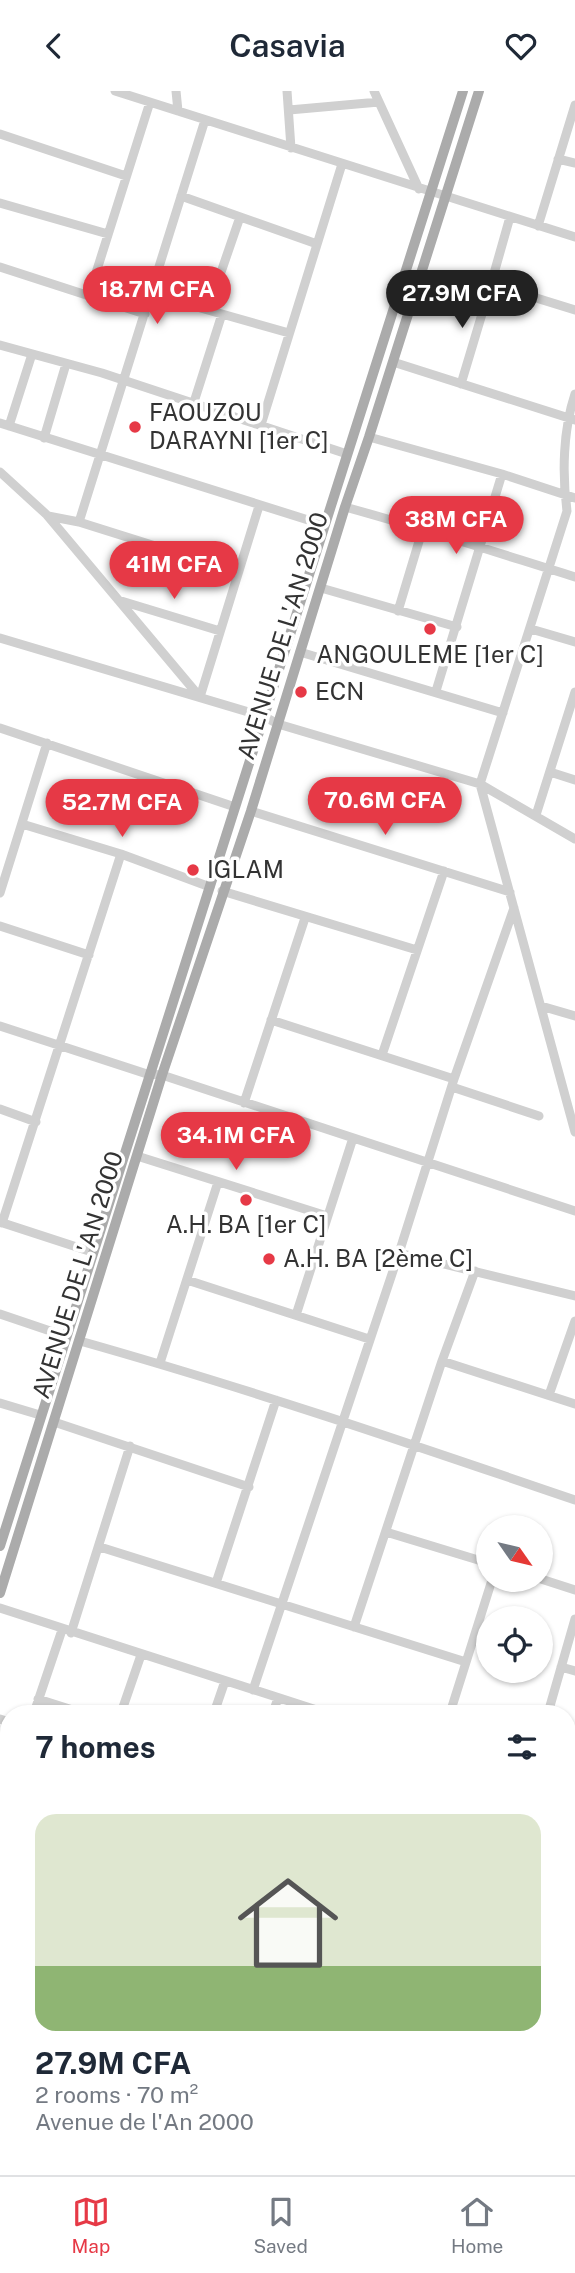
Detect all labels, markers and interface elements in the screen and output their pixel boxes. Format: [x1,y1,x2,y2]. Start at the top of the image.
icon: back [35,27,73,65]
text: Casavia [229,27,346,64]
icon: heart [502,27,540,65]
pin: 18.7M CFA [77,267,237,326]
pin: 27.9M CFA [382,271,542,330]
text: 18.7M CFA [99,275,215,302]
text: 27.9M CFA [402,279,522,306]
place label: FAOUZOU DARAYNI [1er C] [149,398,329,454]
marker: FAOUZOU DARAYNI [1er C] [127,419,143,435]
pin: 38M CFA [391,497,521,556]
text: 38M CFA [405,505,507,532]
street label: AVENUE DE L'AN 2000 [231,509,333,763]
pin: 41M CFA [109,541,239,601]
text: 41M CFA [126,550,223,577]
marker: ANGOULEME [1er C] [422,621,438,637]
place label: ANGOULEME [1er C] [316,640,544,668]
place label: ECN [315,677,364,705]
marker: ECN [293,684,309,700]
pin: 70.6M CFA [305,777,465,837]
pin: 52.7M CFA [42,779,202,839]
text: 70.6M CFA [324,786,446,813]
text: 52.7M CFA [62,788,182,815]
place label: IGLAM [207,855,284,883]
marker: IGLAM [185,862,201,878]
pin: 34.1M CFA [156,1112,316,1172]
text: 34.1M CFA [177,1121,295,1148]
street label: AVENUE DE L'AN 2000 [26,1148,128,1402]
marker: A.H. BA [1er C] [238,1192,254,1208]
place label: A.H. BA [1er C] [166,1210,326,1238]
place label: A.H. BA [2ème C] [283,1244,473,1272]
marker: A.H. BA [2ème C] [261,1251,277,1267]
north arrow [476,1515,553,1593]
map controls [476,1515,553,1683]
button: locate [476,1606,553,1683]
icon: filters [503,1728,541,1766]
text: 7 homes [35,1729,156,1765]
icon: home [225,1860,351,1986]
text: 27.9M CFA [35,2045,191,2081]
text: 2 rooms · 70 m² [35,2081,198,2108]
text: Avenue de l'An 2000 [35,2108,254,2135]
tab: Map [72,2193,110,2257]
tab: Saved [253,2193,308,2257]
tab: Home [451,2193,503,2257]

